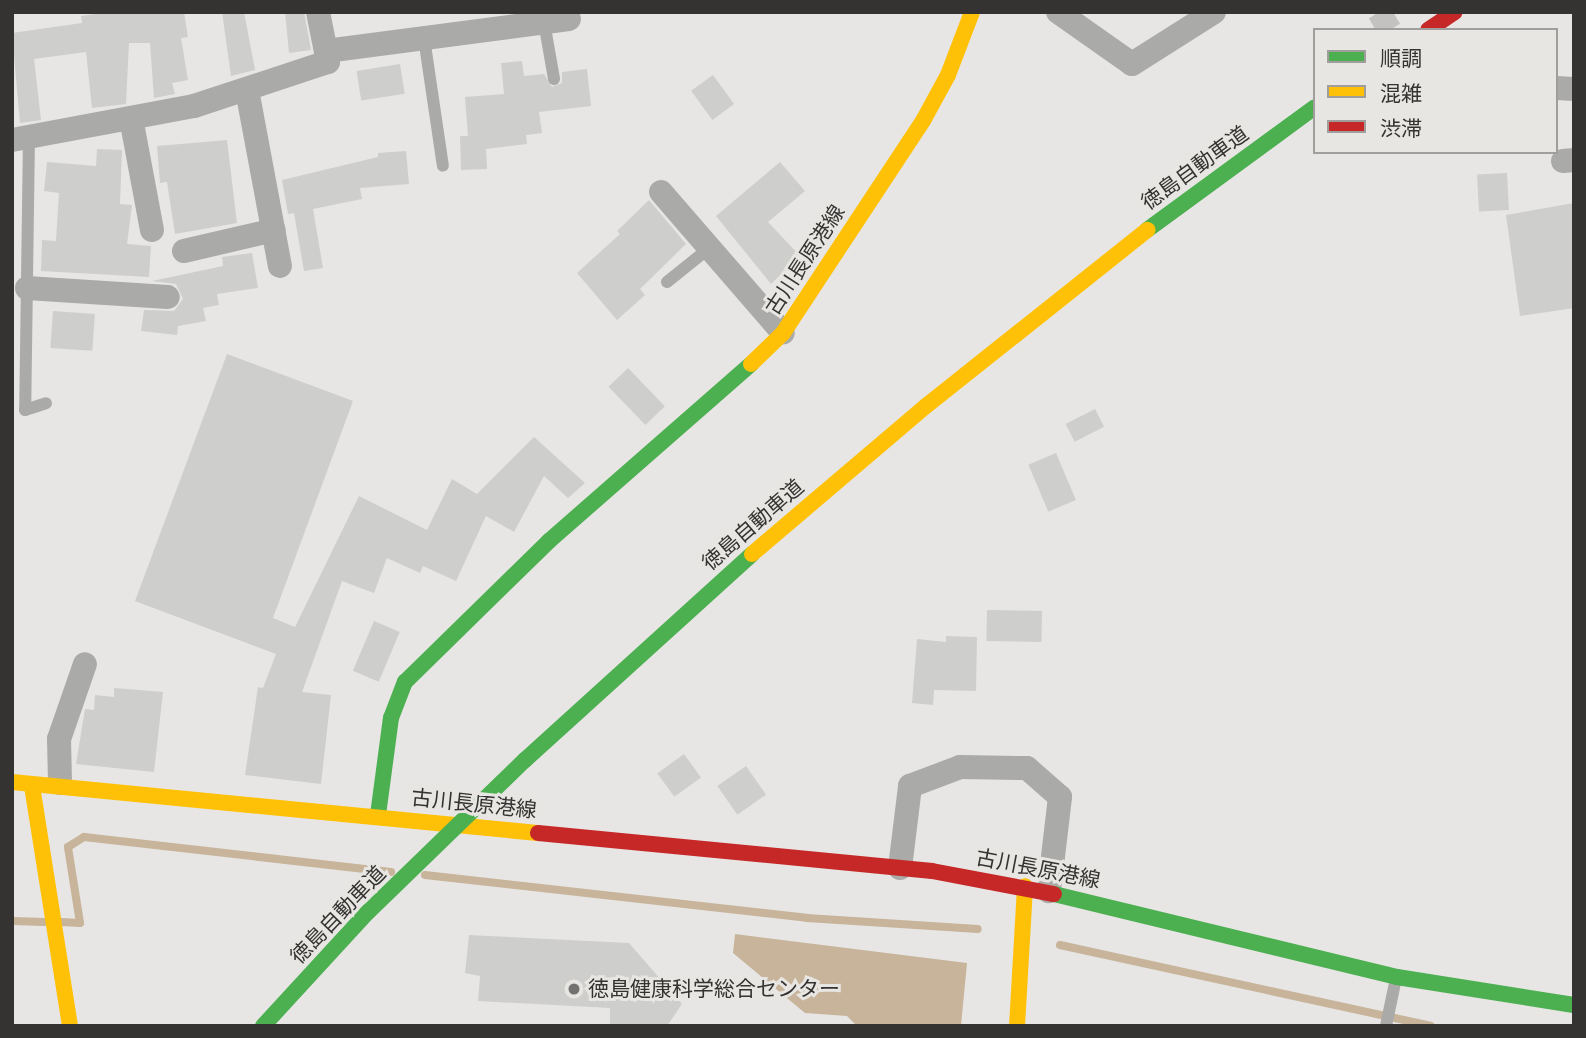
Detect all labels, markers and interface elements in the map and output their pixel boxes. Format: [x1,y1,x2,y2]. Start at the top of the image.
legend [1313,28,1558,154]
text: 順調 [1380,47,1422,71]
text: 混雑 [1380,82,1422,106]
text: 渋滞 [1380,117,1422,141]
street label: 徳島自動車道 [1137,121,1253,215]
street label: 古川長原港線 [760,200,850,320]
street label: 徳島自動車道 [697,474,809,576]
street label: 古川長原港線 [410,785,538,823]
street label: 古川長原港線 [974,845,1102,893]
street label: 徳島自動車道 [285,861,391,969]
place label: 徳島健康科学総合センター [588,976,840,1002]
marker: 徳島健康科学総合センター [566,981,582,997]

